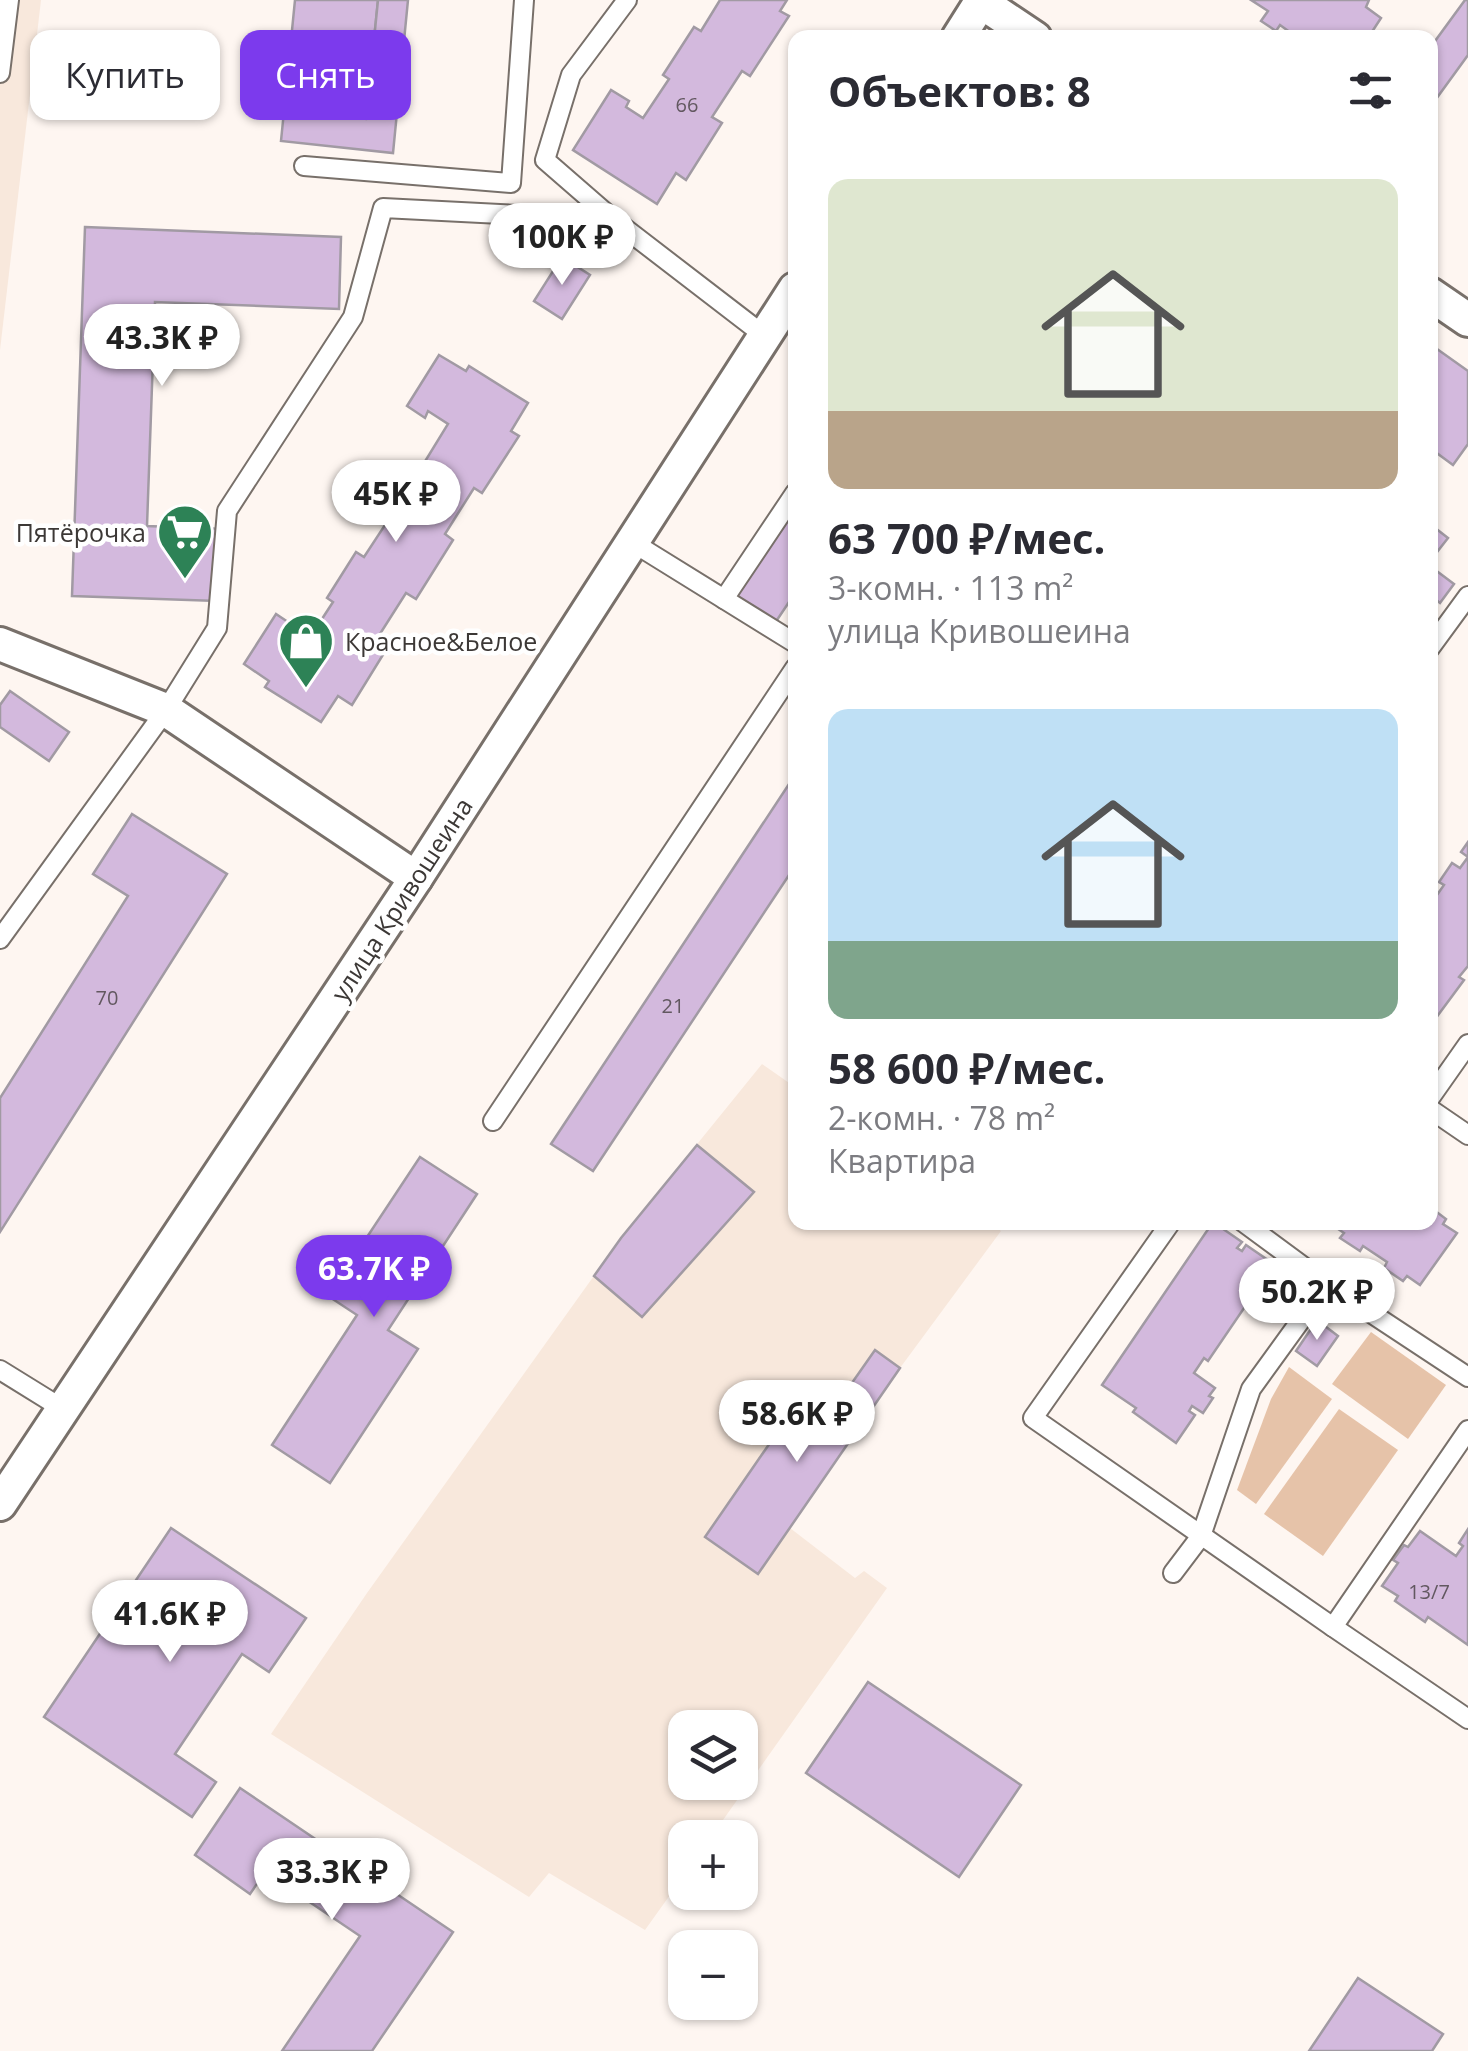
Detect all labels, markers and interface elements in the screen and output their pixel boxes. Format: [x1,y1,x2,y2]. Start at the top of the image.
chip: Купить [30,30,220,120]
chip: Снять [240,30,411,120]
text: Объектов: 8 [828,62,1091,119]
icon: filters [1343,63,1398,118]
house number: 66 [676,91,698,118]
pin: 100K ₽ [481,203,643,288]
text: 100K ₽ [510,214,614,257]
icon: home [1023,244,1203,424]
pin: 43.3K ₽ [70,304,254,389]
text: 43.3K ₽ [106,315,218,358]
pin: 45K ₽ [326,460,466,545]
text: 45K ₽ [354,471,438,514]
supermarket icon: Пятёрочка [155,502,215,581]
text: 63 700 ₽/мес. [828,509,1106,566]
place label: Пятёрочка [16,515,146,549]
text: 3-комн. · 113 m² [828,566,1073,609]
text: улица Кривошеина [828,609,1131,652]
shop icon: Красное&Белое [276,611,336,690]
place label: Красное&Белое [345,624,537,658]
icon: home [1023,774,1203,954]
street label: улица Кривошеина [322,791,480,1007]
house number: 70 [96,984,118,1011]
house number: 21 [662,992,684,1019]
text: 58 600 ₽/мес. [828,1039,1106,1096]
text: 2-комн. · 78 m² [828,1096,1055,1139]
text: Квартира [828,1139,976,1182]
pin: 63.7K ₽ [282,1235,466,1320]
text: 63.7K ₽ [318,1246,430,1289]
pin: 50.2K ₽ [1225,1258,1409,1343]
text: 50.2K ₽ [1261,1269,1373,1312]
pin: 58.6K ₽ [705,1380,889,1465]
text: 58.6K ₽ [741,1391,853,1434]
house number: 13/7 [1408,1578,1450,1605]
pin: 41.6K ₽ [78,1580,262,1665]
text: 41.6K ₽ [114,1591,226,1634]
map controls [668,1710,758,2020]
button: layers [668,1710,758,1800]
button: + [668,1820,758,1910]
pin: 33.3K ₽ [240,1838,424,1923]
text: 33.3K ₽ [276,1849,388,1892]
button: − [668,1930,758,2020]

